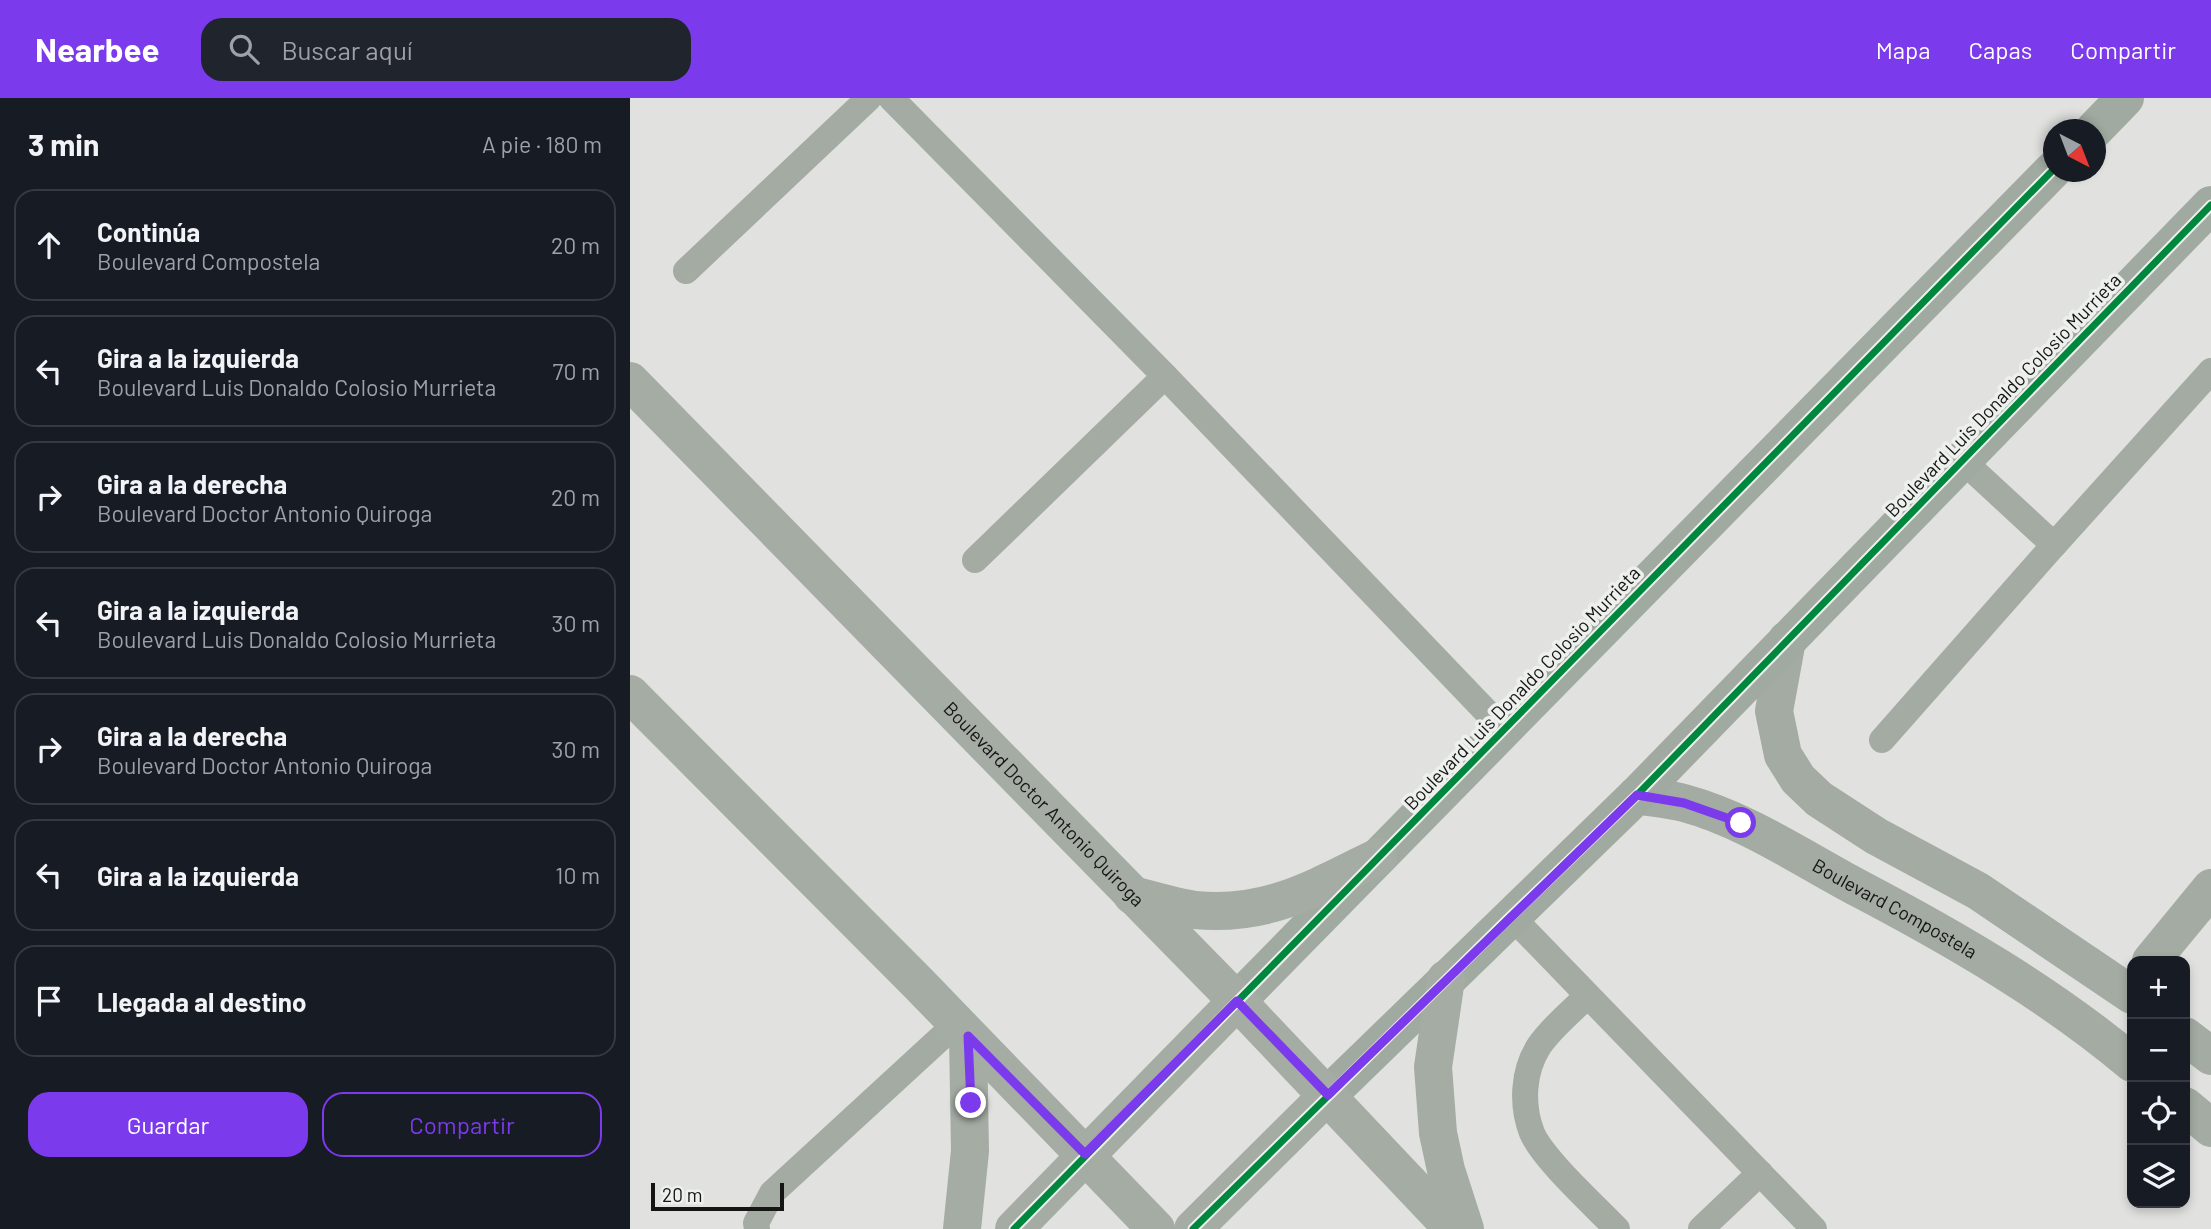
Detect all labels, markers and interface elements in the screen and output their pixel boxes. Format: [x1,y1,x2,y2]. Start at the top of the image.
search box [201,18,691,81]
text: Nearbee [35,29,159,69]
icon: search [225,30,263,68]
text: Buscar aquí [281,34,412,65]
text: Mapa [1876,35,1931,64]
text: Capas [1969,35,2032,64]
text: Compartir [2070,35,2176,64]
north arrow [2043,119,2106,182]
text: 3 min [28,126,99,162]
text: A pie · 180 m [482,130,602,158]
text: Continúa [97,216,200,247]
icon: ahead [30,226,68,264]
text: 20 m [551,231,600,259]
text: Boulevard Compostela [97,247,320,275]
street label: Boulevard Luis Donaldo Colosio Murrieta [1880,268,2125,521]
text: Gira a la izquierda [97,342,299,373]
icon: left [30,352,68,390]
text: 70 m [553,357,600,385]
text: Boulevard Luis Donaldo Colosio Murrieta [97,373,496,401]
text: Gira a la derecha [97,468,287,499]
icon: right [30,478,68,516]
text: 20 m [551,483,600,511]
text: Boulevard Doctor Antonio Quiroga [97,499,432,527]
street label: Boulevard Luis Donaldo Colosio Murrieta [1399,561,1644,814]
text: Gira a la izquierda [97,594,299,625]
icon: left [30,604,68,642]
text: 30 m [552,609,600,637]
text: Boulevard Luis Donaldo Colosio Murrieta [97,625,496,653]
street label: Boulevard Doctor Antonio Quiroga [939,697,1150,911]
text: Gira a la derecha [97,720,287,751]
icon: right [30,730,68,768]
text: 30 m [552,735,600,763]
text: Boulevard Doctor Antonio Quiroga [97,751,432,779]
route start [1725,807,1756,838]
street label: Boulevard Compostela [1809,853,1982,963]
icon: left [30,856,68,894]
text: Gira a la izquierda [97,860,299,891]
text: 10 m [555,861,600,889]
map controls [2127,956,2190,1208]
button: + [2127,956,2190,1019]
icon: arrive [30,982,68,1020]
text: Llegada al destino [97,986,306,1017]
button: − [2127,1019,2190,1082]
button: locate [2127,1082,2190,1145]
route end [955,1087,986,1118]
button: Guardar [28,1092,308,1157]
button: Compartir [322,1092,602,1157]
button: layers [2127,1145,2190,1208]
scale bar [651,1180,784,1212]
text: 20 m [662,1183,702,1206]

